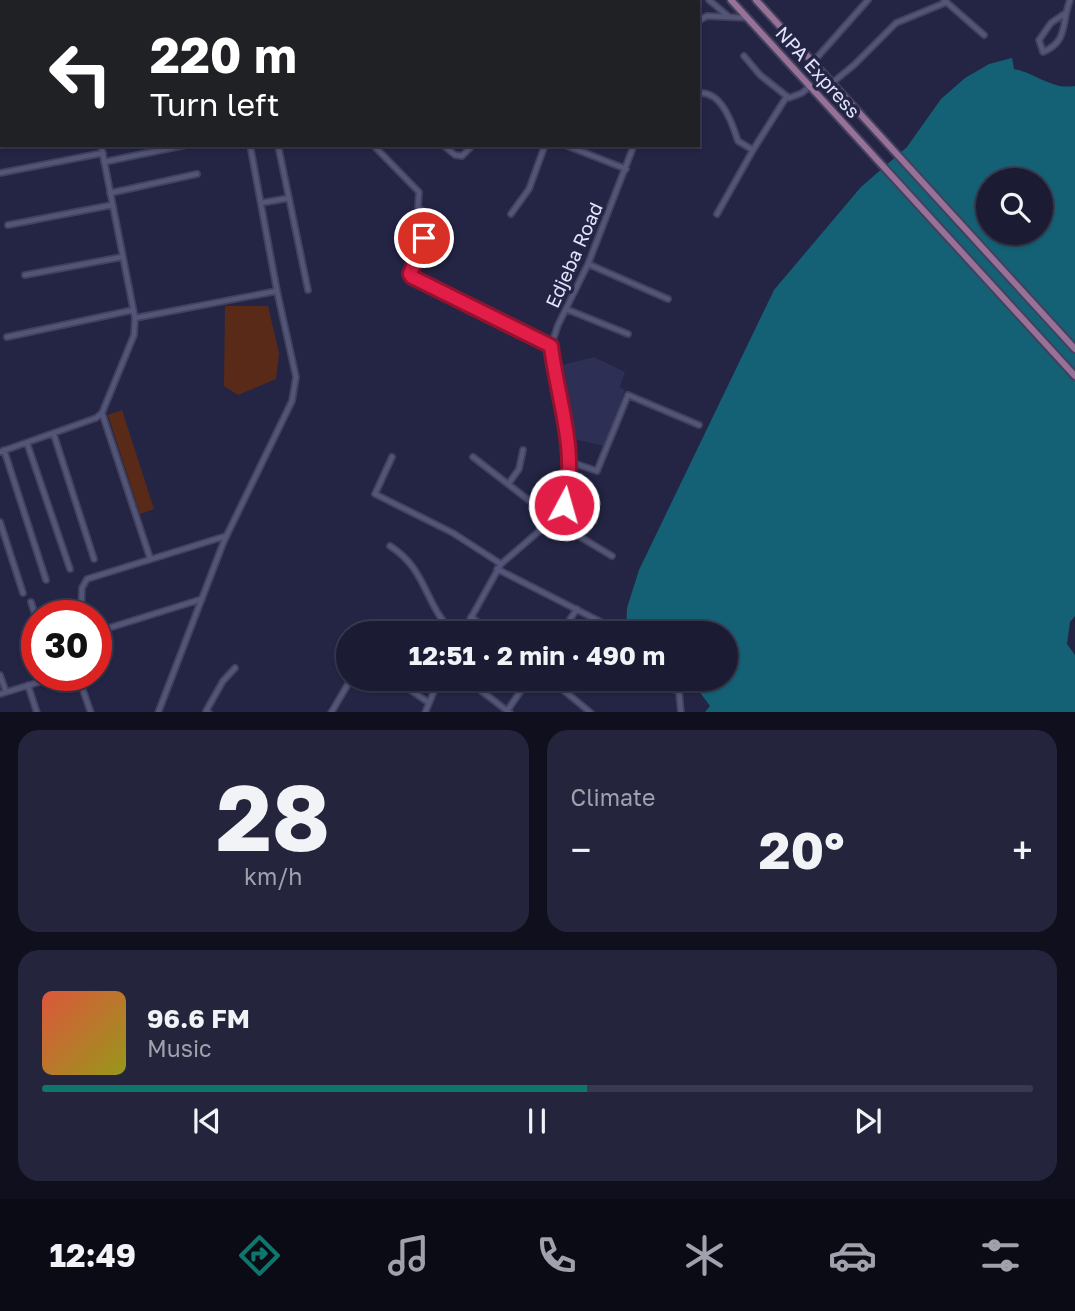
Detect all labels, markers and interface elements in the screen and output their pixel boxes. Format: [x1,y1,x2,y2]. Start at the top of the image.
street label: NPA Express [771,21,865,122]
text: 220 m [150,25,297,84]
icon: left [35,28,126,119]
text: Turn left [150,85,279,123]
map controls [976,168,1053,245]
button: search [976,168,1053,245]
street label: Edjeba Road [540,199,607,311]
pin [394,208,454,268]
icon: arrive [405,219,443,257]
position arrow [527,468,601,542]
speed limit sign: 30 [21,600,112,691]
text: 12:51 · 2 min · 490 m [409,640,665,671]
text: 28 [216,762,330,871]
text: Climate [571,783,655,811]
text: 20° [759,818,845,880]
text: − [571,827,591,872]
text: + [1012,827,1033,872]
text: km/h [244,862,303,890]
text: 96.6 FM [147,1003,250,1034]
text: Music [147,1034,212,1062]
icon: previous [188,1102,226,1140]
icon: pause [518,1102,556,1140]
icon: next [849,1102,887,1140]
icon: directions [235,1231,284,1280]
icon: music [384,1231,433,1280]
icon: phone [532,1231,581,1280]
icon: climate [680,1231,729,1280]
icon: car [828,1231,877,1280]
icon: filters [976,1231,1025,1280]
text: 12:49 [50,1236,136,1274]

